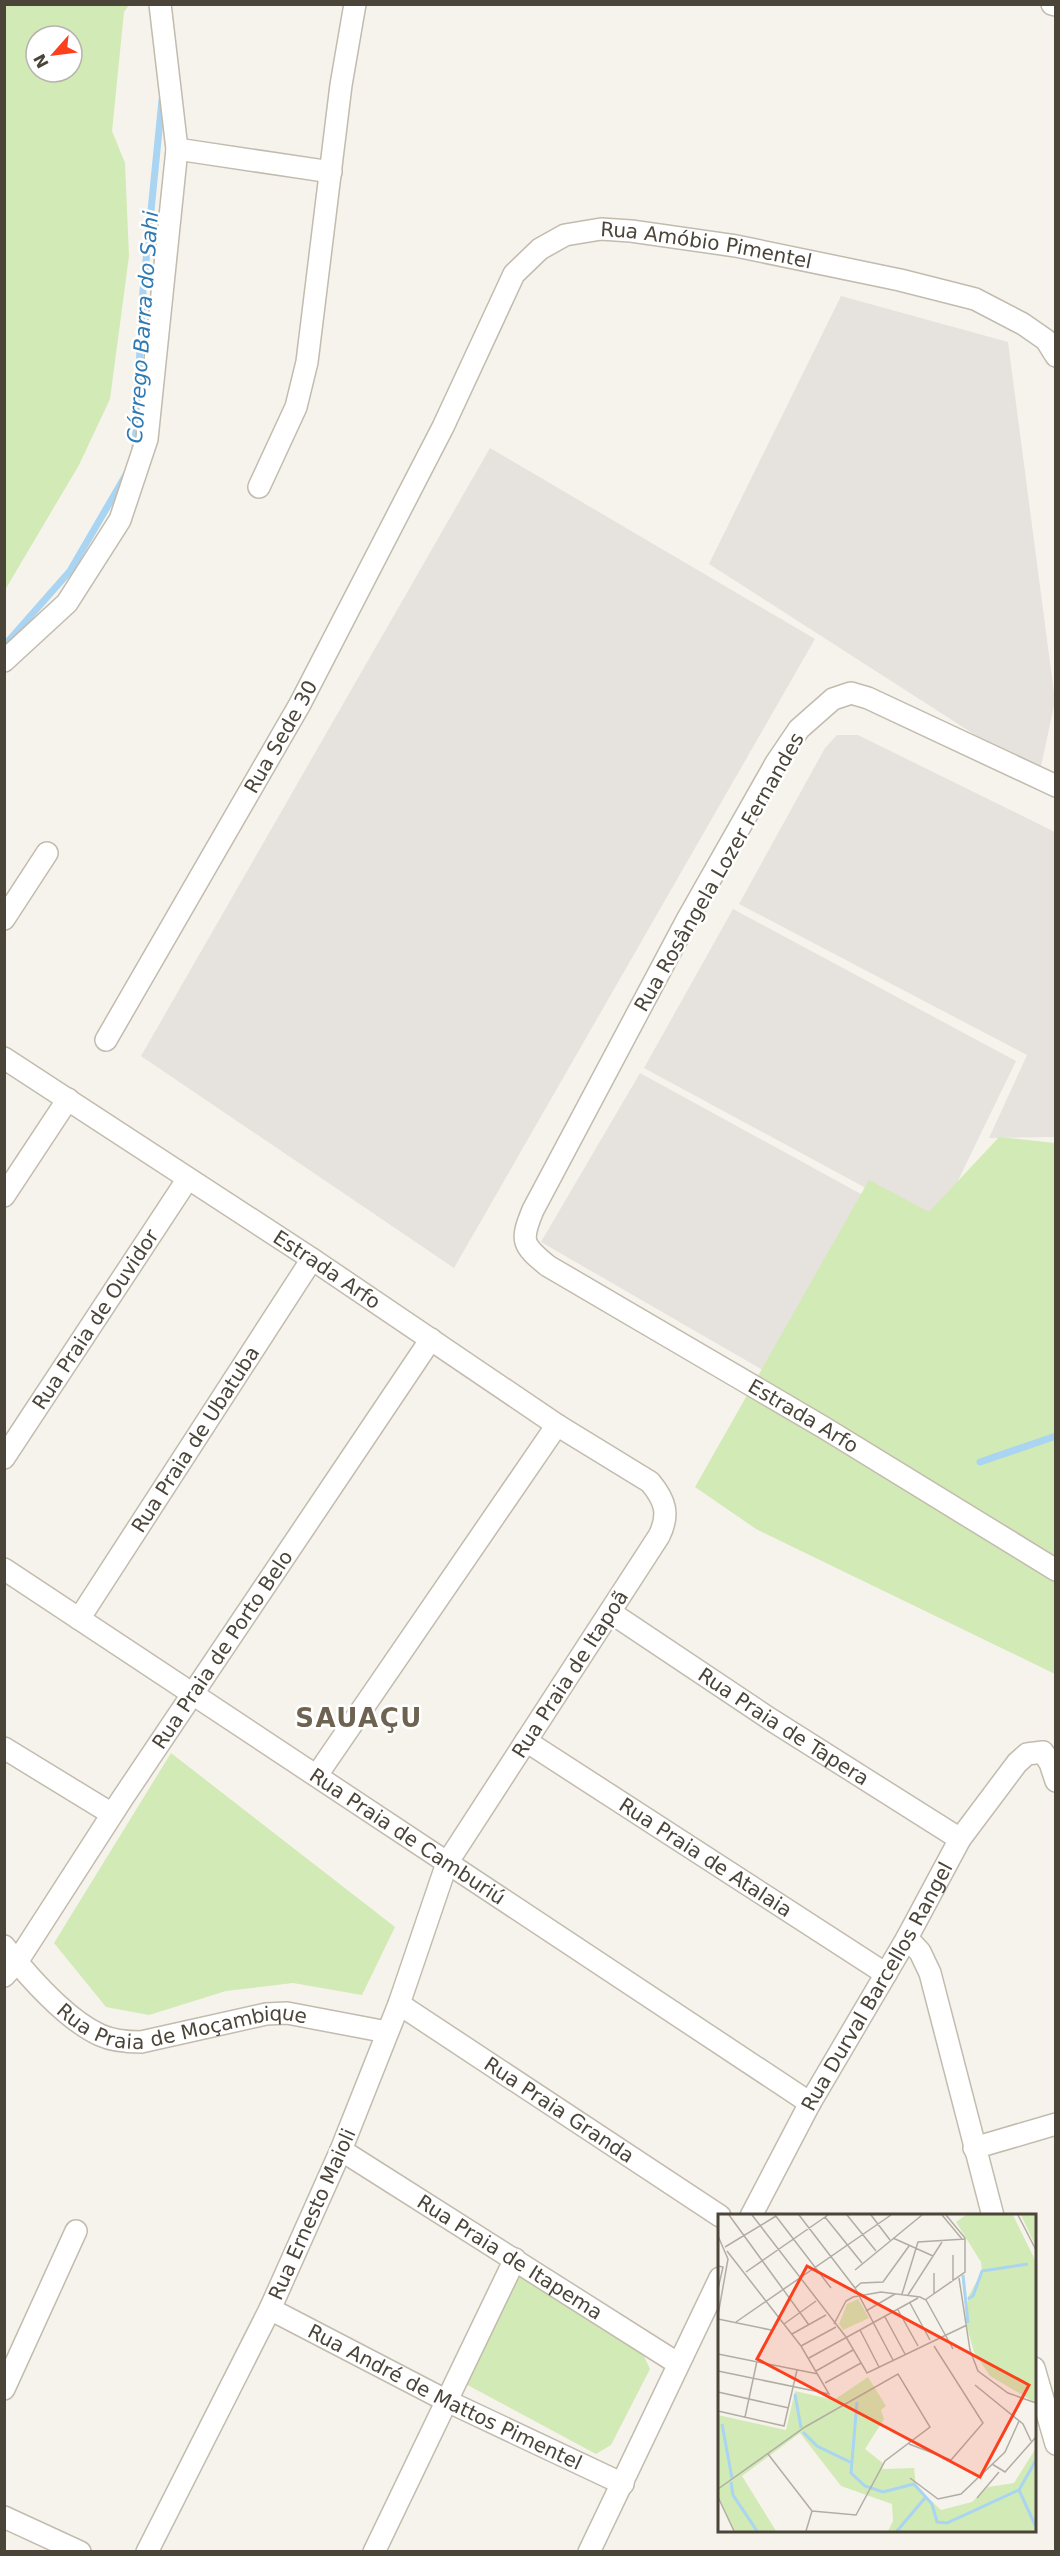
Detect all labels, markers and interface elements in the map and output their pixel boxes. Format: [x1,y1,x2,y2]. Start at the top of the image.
north arrow [24,24,84,84]
text: N [30,50,53,71]
water label: Córrego Barra do Sahi [123,210,163,444]
street label: Rua Amóbio Pimentel [600,217,814,273]
street label: Rua Sede 30 [239,676,322,798]
street label: Rua Rosângela Lozer Fernandes [629,728,809,1016]
street label: Rua Praia de Ouvidor [27,1224,164,1414]
street label: Estrada Arfo [269,1225,385,1314]
street label: Rua Praia de Ubatuba [126,1342,264,1537]
street label: Estrada Arfo [744,1374,863,1458]
street label: Rua Praia de Porto Belo [147,1546,298,1753]
street label: Rua Praia de Itapoã [507,1586,633,1762]
street label: Rua Praia de Tapera [694,1662,874,1791]
district label: SAUAÇU [295,1703,423,1733]
street label: Rua Praia de Camburiú [305,1763,510,1910]
street label: Rua Praia de Atalaia [615,1793,797,1922]
street label: Rua Durval Barcellos Rangel [796,1858,958,2115]
street label: Rua Praia de Moçambique [52,1998,309,2054]
street label: Rua Praia Granda [480,2052,639,2168]
street label: Rua Ernesto Maioli [263,2125,361,2303]
street label: Rua Praia de Itapema [413,2189,607,2325]
inset map [718,2214,1036,2532]
street label: Rua André de Mattos Pimentel [304,2319,586,2475]

